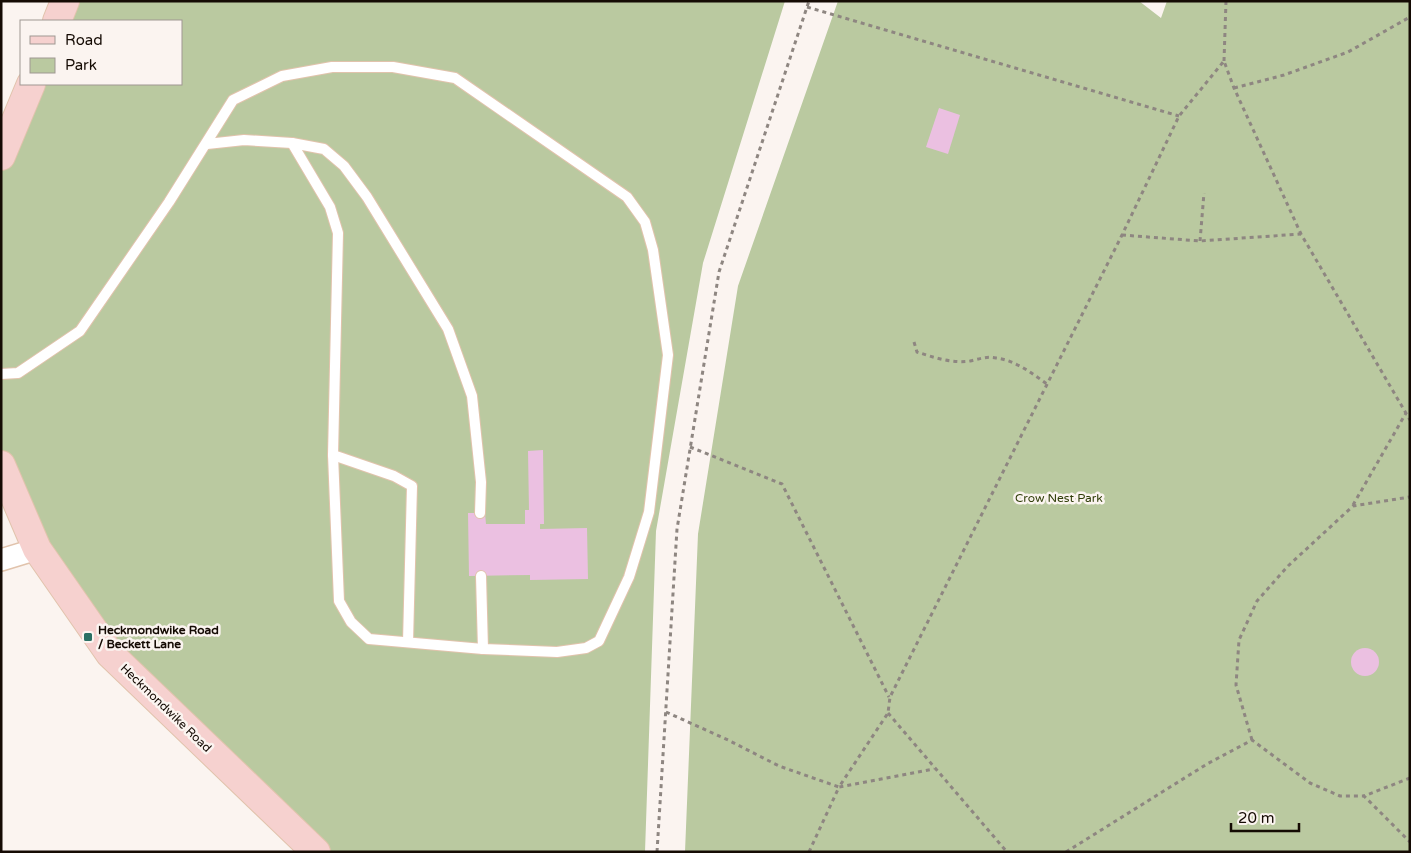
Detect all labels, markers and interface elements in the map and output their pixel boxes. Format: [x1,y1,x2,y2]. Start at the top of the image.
legend [20,20,182,85]
text: Road [65,31,103,49]
text: Park [65,56,97,74]
park label: Crow Nest Park [1015,491,1103,505]
place label: Heckmondwike Road / Beckett Lane [98,623,219,651]
marker: Heckmondwike Road / Beckett Lane [82,631,94,643]
street label: Heckmondwike Road [118,661,214,755]
scale bar [1231,800,1298,832]
text: 20 m [1238,809,1275,827]

